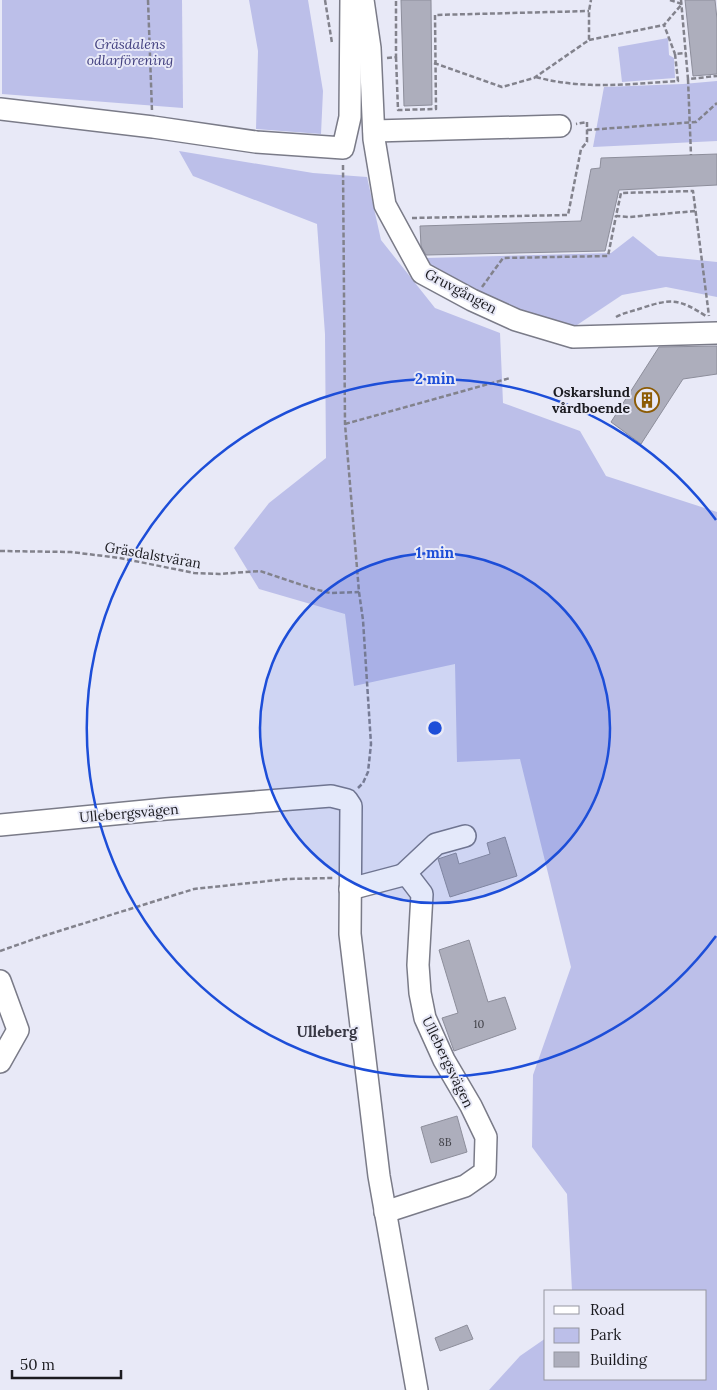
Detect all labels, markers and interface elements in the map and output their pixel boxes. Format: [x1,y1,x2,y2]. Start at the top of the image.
park label: Gräsdalens odlarförening [87,35,173,69]
street label: Gruvgången [422,264,501,318]
text: 2 min [415,369,456,388]
place label: Oskarslund vårdboende [552,383,630,417]
building icon: Oskarslund vårdboende [634,387,660,413]
street label: Gräsdalstväran [103,538,203,572]
text: 1 min [416,543,455,562]
centre of rings [426,719,444,737]
street label: Ullebergsvägen [79,800,180,826]
street label: Ullebergsvägen [418,1013,478,1111]
house number: 10 [474,1017,485,1031]
district label: Ulleberg [297,1022,358,1041]
house number: 8B [438,1135,452,1149]
legend [544,1290,707,1380]
text: Road [590,1300,625,1319]
text: Park [590,1325,621,1344]
scale bar [12,1348,121,1380]
text: Building [590,1350,648,1369]
text: 50 m [20,1355,55,1374]

